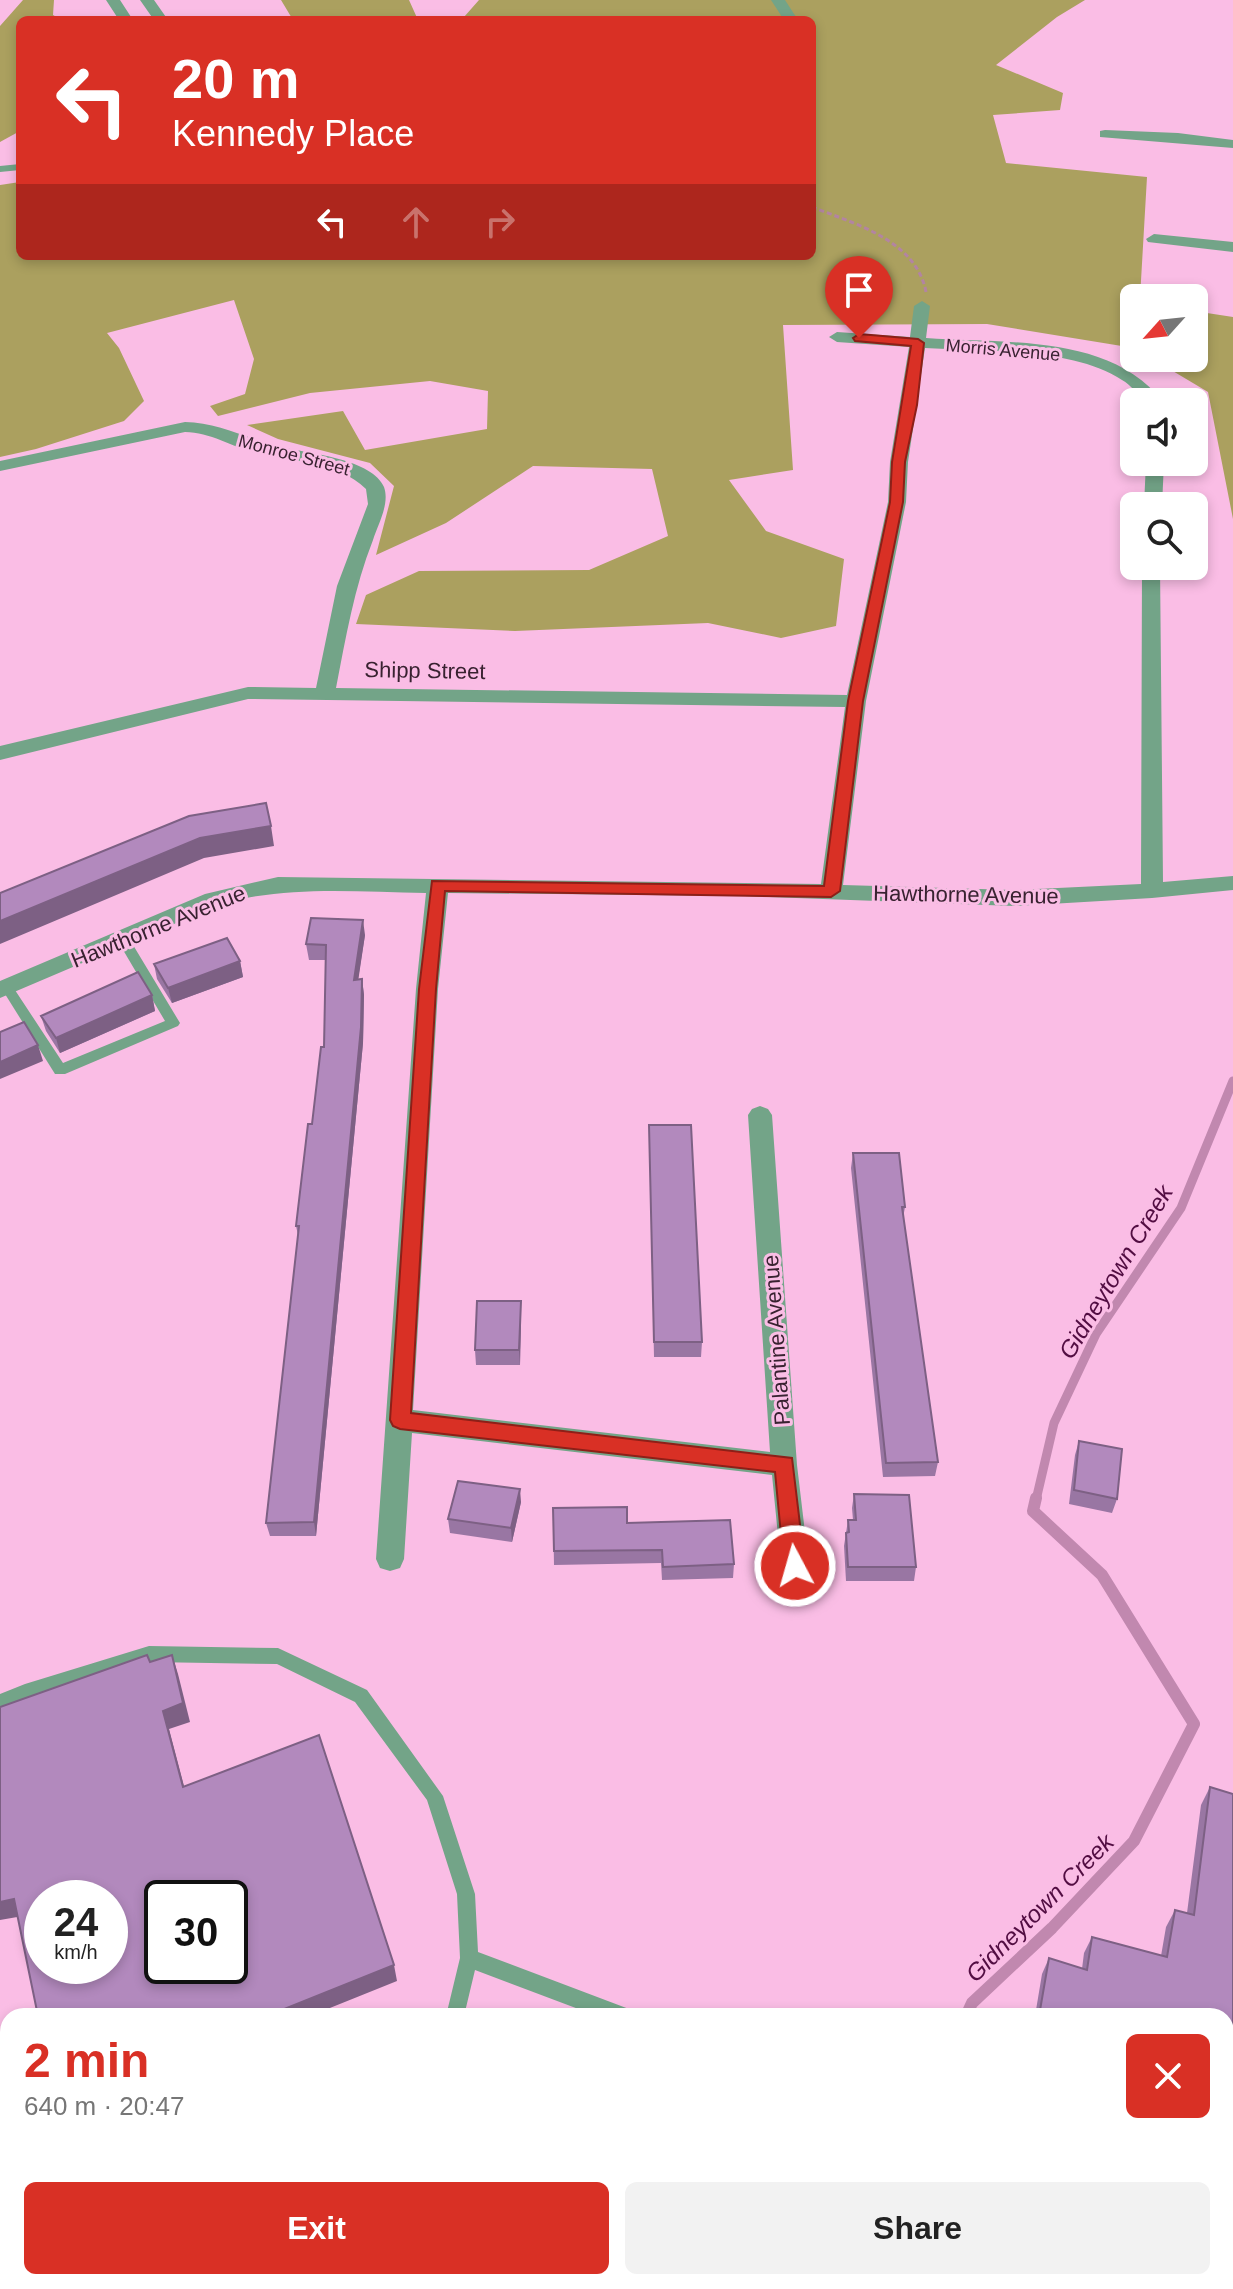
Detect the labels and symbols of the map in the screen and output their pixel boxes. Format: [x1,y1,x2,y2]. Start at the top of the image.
pin [825,256,893,338]
north arrow [1120,284,1208,372]
street label: Morris Avenue [945,335,1061,365]
street label: Monroe Street [236,431,352,479]
street label: Shipp Street [364,657,486,684]
street label: Hawthorne Avenue [68,880,249,973]
street label: Hawthorne Avenue [873,880,1059,909]
water label: Gidneytown Creek [1053,1178,1179,1363]
street label: Palantine Avenue [758,1254,795,1426]
position arrow [753,1524,837,1608]
water label: Gidneytown Creek [960,1827,1120,1987]
speed limit sign: 30 [144,1880,248,1984]

